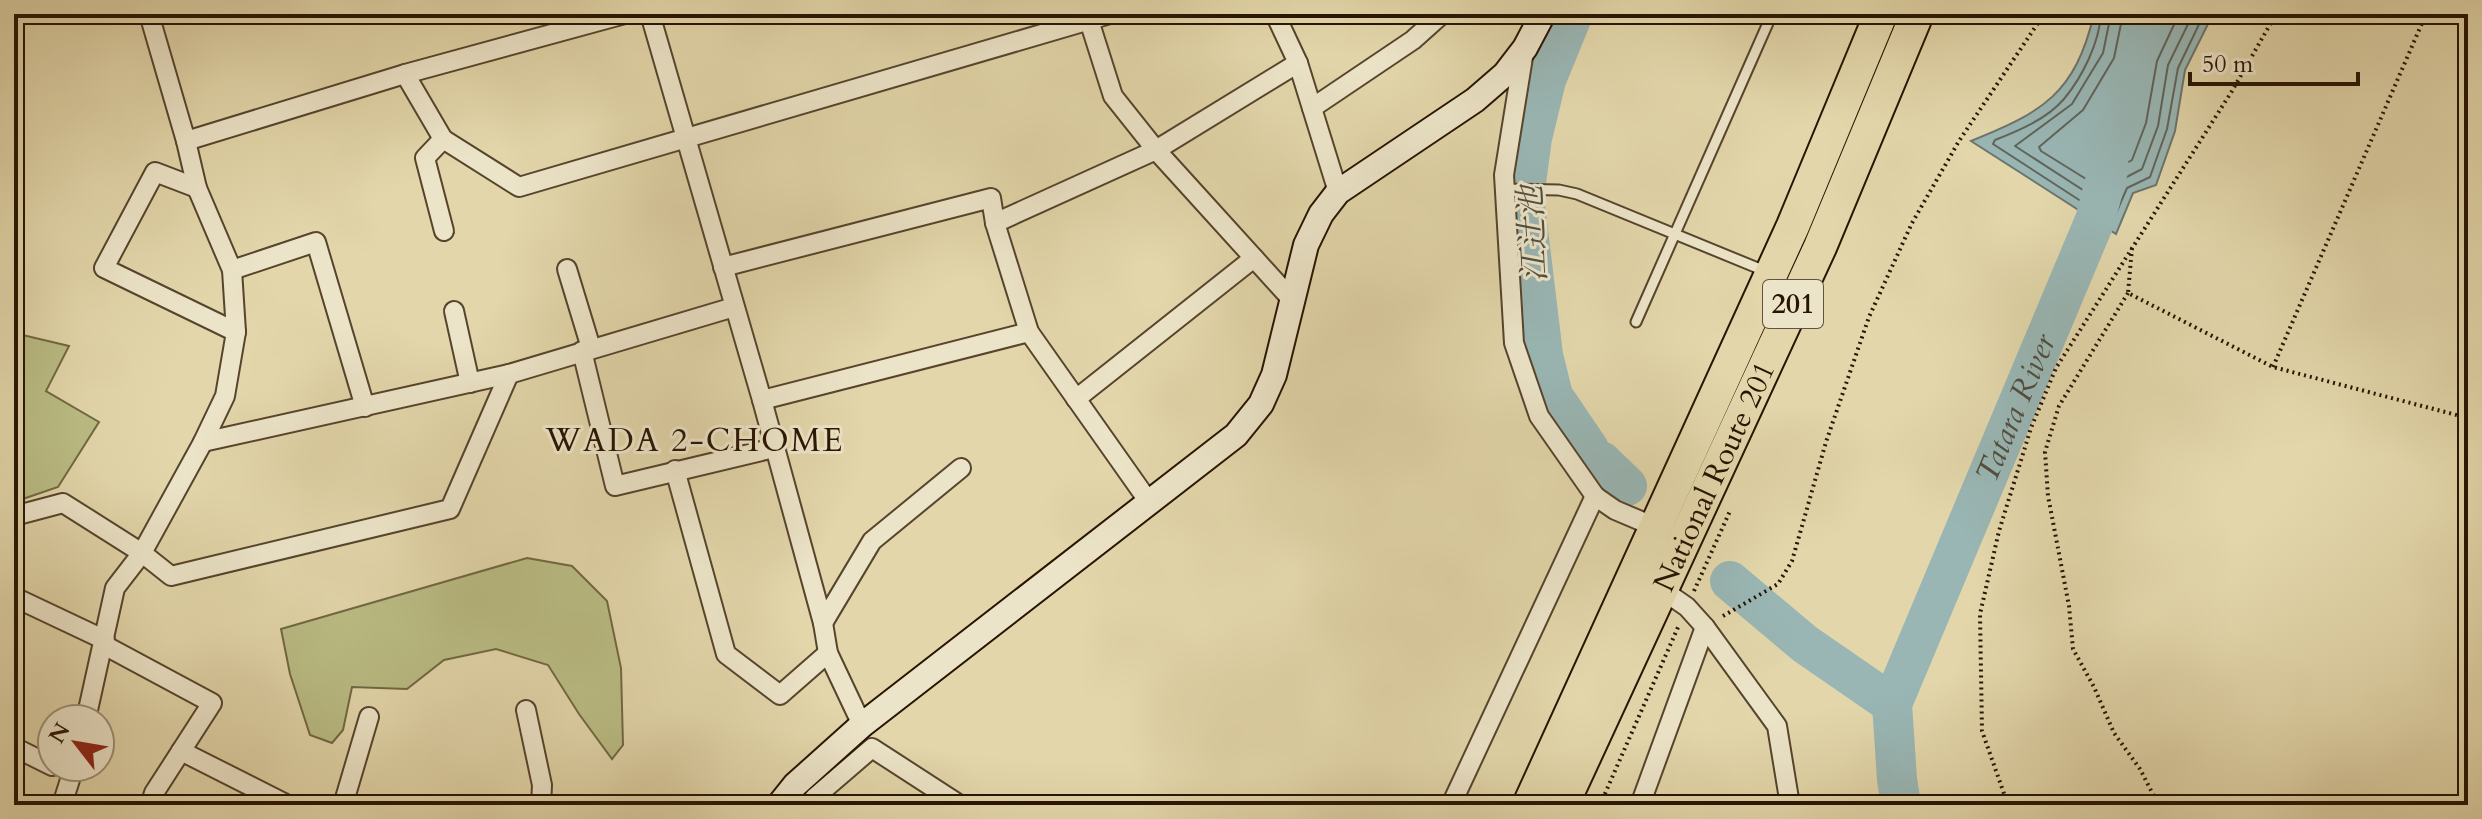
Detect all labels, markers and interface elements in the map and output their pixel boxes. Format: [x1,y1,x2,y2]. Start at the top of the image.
scale bar [2190,36,2358,86]
text: 50 m [2202,48,2254,81]
water label: 江辻池 [1508,182,1557,283]
road number: 201 [1763,280,1823,328]
water label: Tatara River [1965,326,2067,489]
street label: National Route 201 [1643,355,1785,598]
district label: WADA 2-CHOME [545,419,844,463]
north arrow [36,703,116,783]
text: N [42,717,77,749]

